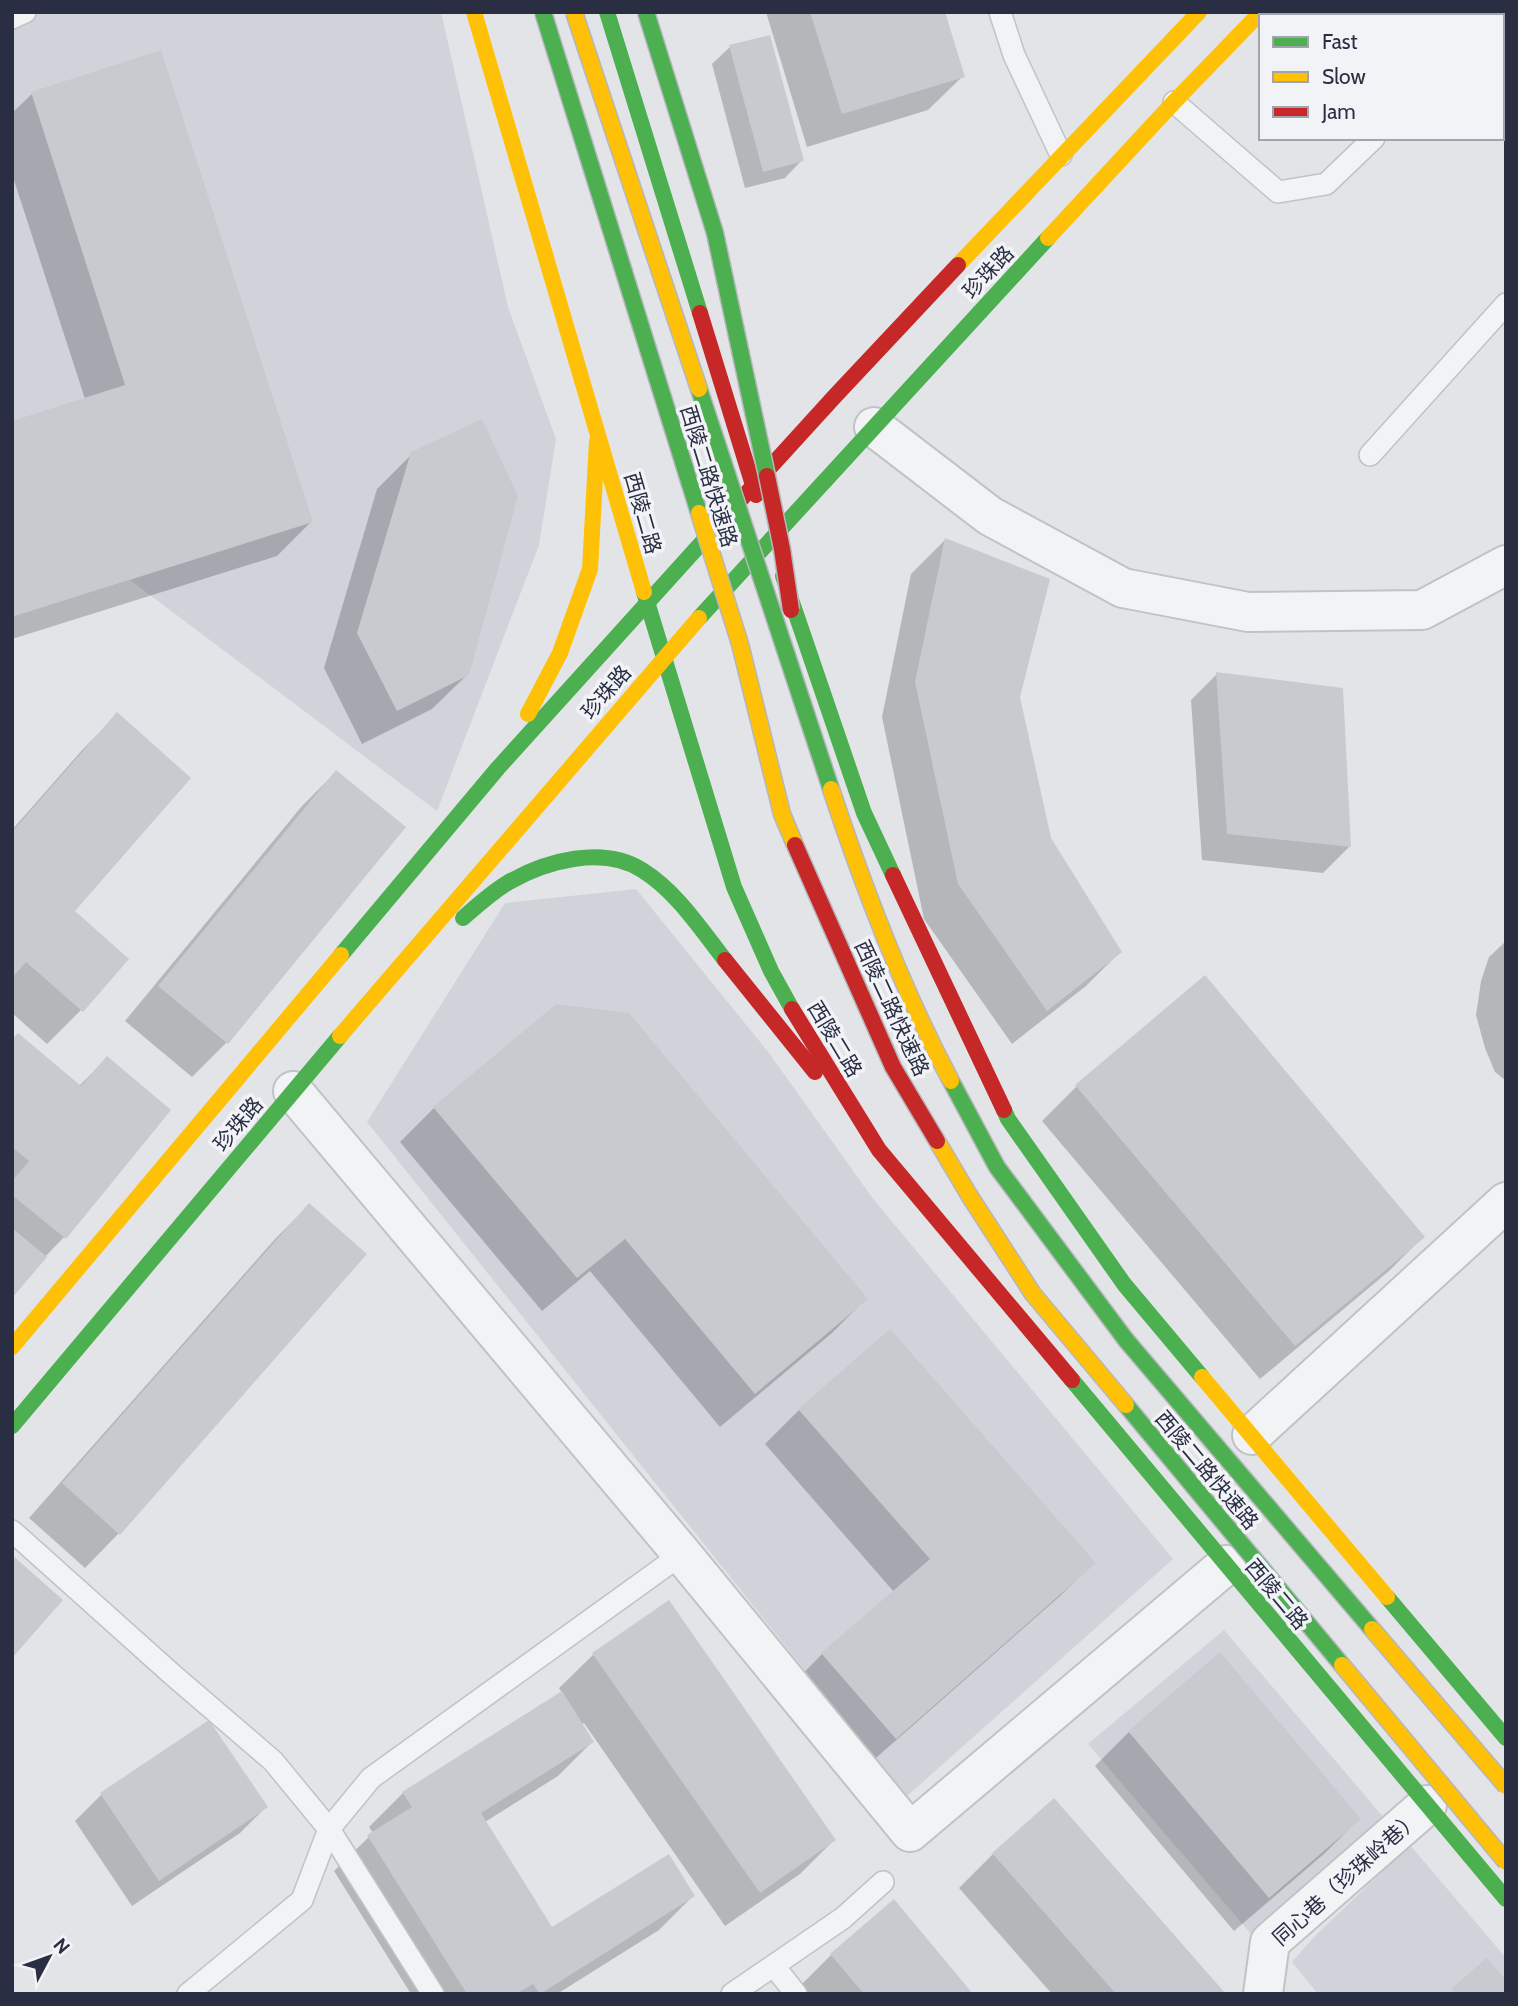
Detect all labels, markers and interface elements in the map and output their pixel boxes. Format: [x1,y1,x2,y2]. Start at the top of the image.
legend [1259,14,1504,140]
text: Fast [1322,29,1358,54]
text: Slow [1322,64,1366,89]
text: Jam [1321,99,1356,124]
street label: 珍珠路 [957,240,1019,304]
street label: 西陵二路快速路 [676,402,742,550]
street label: 西陵二路 [619,469,667,557]
street label: 珍珠路 [576,660,636,724]
street label: 西陵二路快速路 [850,936,934,1080]
street label: 西陵二路 [803,997,867,1081]
street label: 珍珠路 [208,1092,268,1156]
street label: 西陵二路快速路 [1150,1406,1264,1534]
street label: 西陵二路 [1240,1554,1314,1634]
street label: 同心巷（珍珠岭巷） [1267,1805,1425,1951]
north arrow [14,1922,84,1992]
text: N [48,1934,75,1959]

